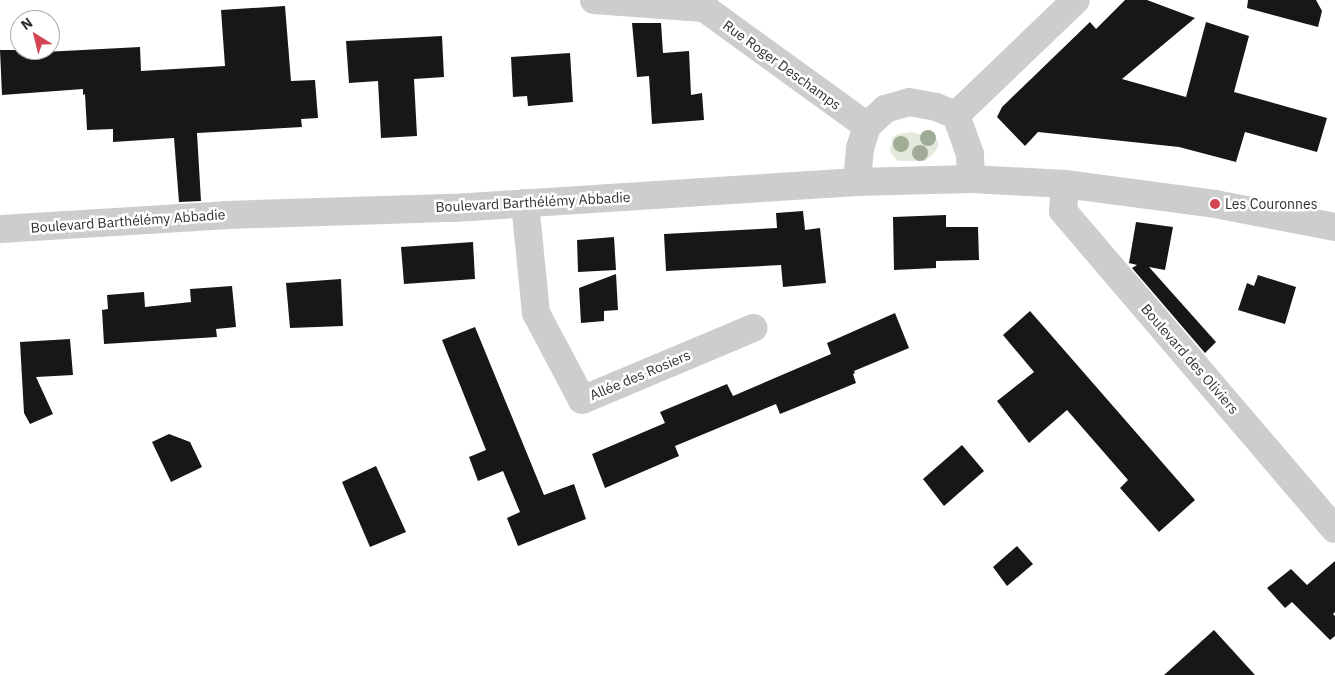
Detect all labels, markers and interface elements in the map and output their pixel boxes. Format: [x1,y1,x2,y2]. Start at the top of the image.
north arrow [10,10,60,60]
text: N [17,13,36,34]
street label: Rue Roger Deschamps [720,17,844,113]
street label: Boulevard Barthélémy Abbadie [435,189,631,215]
place label: Les Couronnes [1225,196,1317,212]
marker: Les Couronnes [1209,198,1221,210]
street label: Boulevard Barthélémy Abbadie [30,206,226,236]
street label: Boulevard des Oliviers [1138,301,1242,417]
street label: Allée des Rosiers [587,346,693,404]

